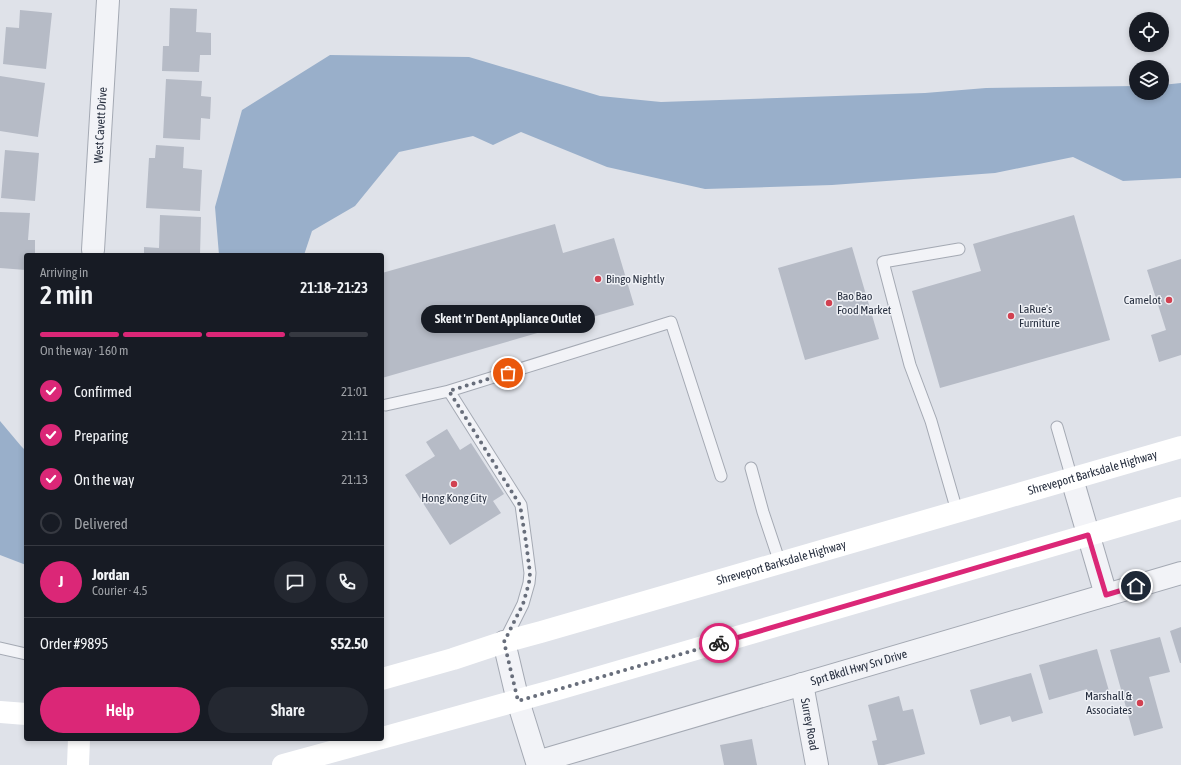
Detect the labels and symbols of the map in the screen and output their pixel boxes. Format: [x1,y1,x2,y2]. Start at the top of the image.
street label: West Cavett Drive [91,87,110,164]
place label: Bingo Nightly [606,272,665,286]
marker: Bingo Nightly [593,274,603,284]
place label: Bao Bao Food Market [837,289,892,317]
place label: Camelot [1124,293,1162,307]
marker: Camelot [1164,295,1174,305]
marker: Bao Bao Food Market [824,298,834,308]
place label: LaRue's Furniture [1019,302,1060,330]
callout: Skent 'n' Dent Appliance Outlet [421,305,595,333]
marker: LaRue's Furniture [1006,311,1016,321]
pin [491,356,525,390]
street label: Shreveport Barksdale Highway [1026,447,1159,498]
marker: Hong Kong City [449,479,459,489]
place label: Hong Kong City [421,491,487,505]
street label: Shreveport Barksdale Highway [715,537,848,588]
pin [1119,569,1153,603]
courier [699,623,739,663]
street label: Sprt Bkdl Hwy Srv Drive [809,647,909,688]
place label: Marshall & Associates [1085,689,1133,717]
street label: Surrey Road [798,697,821,752]
marker: Marshall & Associates [1135,698,1145,708]

